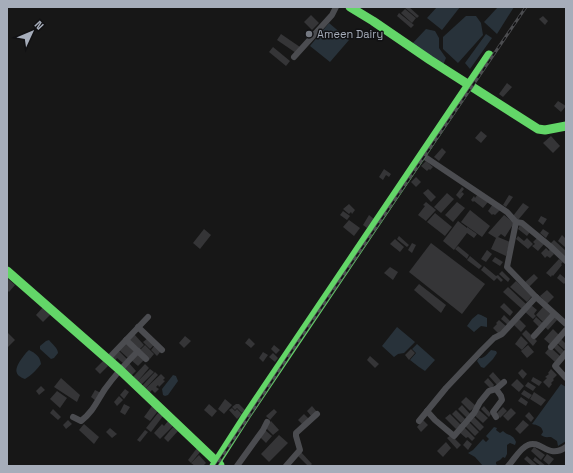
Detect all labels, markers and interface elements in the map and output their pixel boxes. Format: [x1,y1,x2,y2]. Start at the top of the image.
north arrow [12,12,52,52]
text: N [32,18,47,33]
place label: Ameen Dairy [317,27,383,41]
marker: Ameen Dairy [304,29,314,39]

